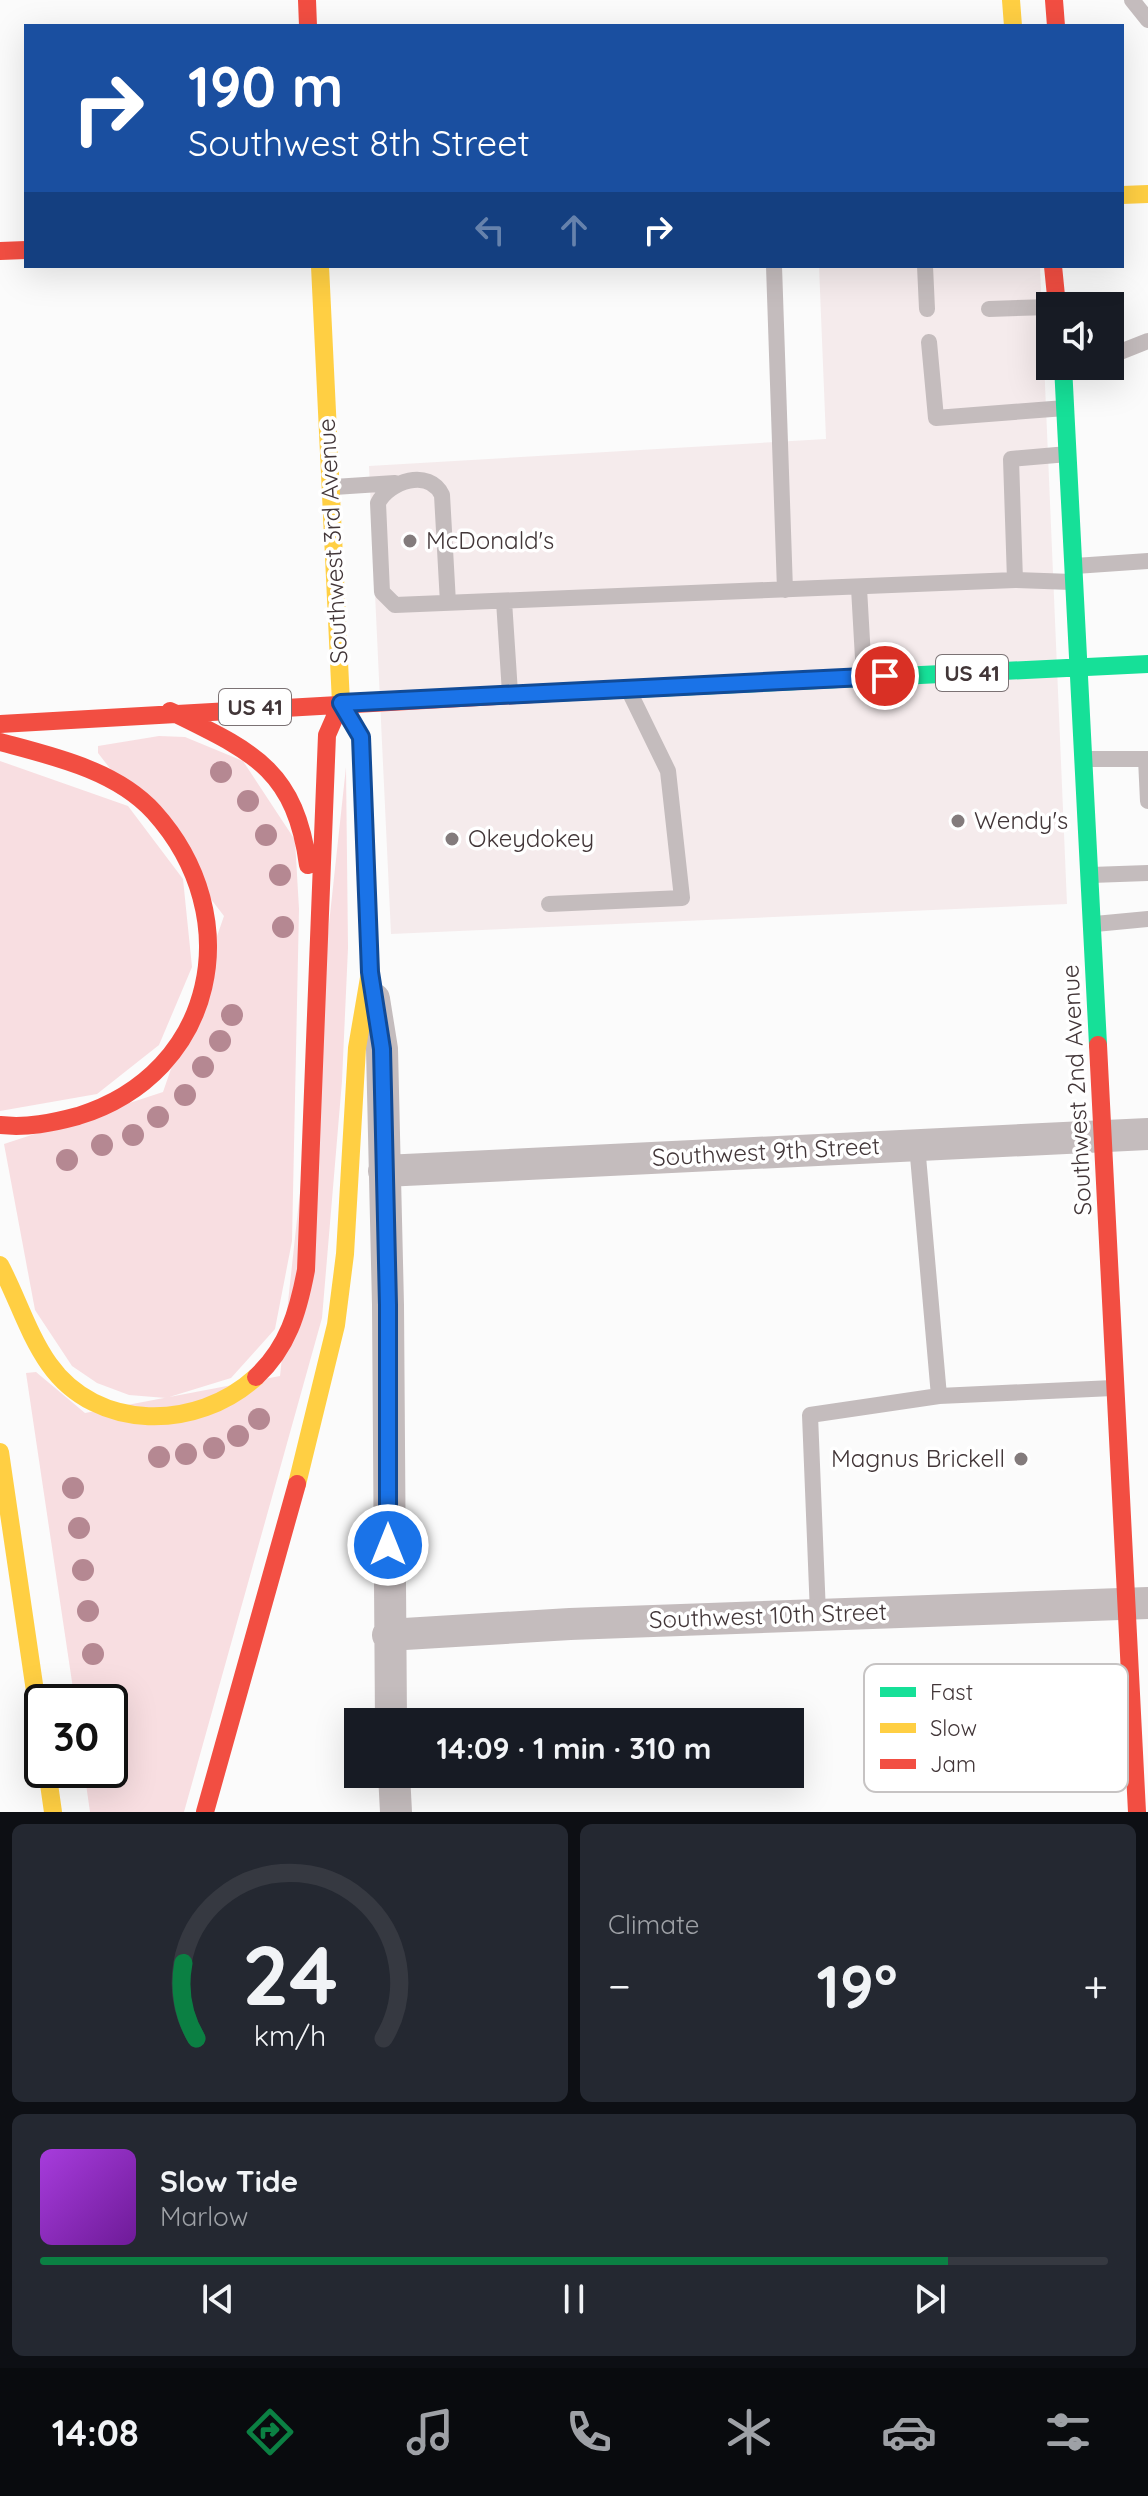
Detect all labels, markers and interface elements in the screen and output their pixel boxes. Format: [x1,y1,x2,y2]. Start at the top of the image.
text: 190 m [188,51,343,121]
icon: right [56,56,160,160]
text: Southwest 8th Street [188,120,530,165]
icon: left [468,208,512,252]
icon: ahead [552,208,596,252]
icon: right [636,208,680,252]
map controls [1036,292,1124,380]
button: sound [1036,292,1124,380]
street label: Southwest 3rd Avenue [311,418,353,664]
place label: McDonald's [426,525,554,555]
marker: McDonald's [401,532,419,550]
pin [851,642,919,710]
icon: arrive [863,654,907,698]
road number: US 41 [936,655,1008,691]
road number: US 41 [219,689,291,725]
place label: Wendy's [974,805,1068,835]
marker: Wendy's [949,812,967,830]
place label: Okeydokey [468,823,594,853]
marker: Okeydokey [443,830,461,848]
street label: Southwest 2nd Avenue [1054,964,1098,1216]
street label: Southwest 9th Street [651,1130,881,1172]
place label: Magnus Brickell [831,1443,1005,1473]
marker: Magnus Brickell [1012,1450,1030,1468]
position arrow [346,1503,430,1587]
street label: Southwest 10th Street [648,1596,887,1634]
legend [864,1664,1128,1792]
text: Fast [930,1678,973,1706]
speed limit sign: 30 [24,1684,128,1788]
text: Slow [930,1714,977,1742]
text: 14:09 · 1 min · 310 m [437,1729,711,1767]
text: Jam [930,1750,976,1778]
text: Climate [608,1908,699,1941]
text: 24 [242,1922,338,2026]
text: 19° [817,1948,898,2023]
text: − [608,1958,631,2013]
text: + [1083,1958,1108,2013]
text: km/h [254,2017,326,2053]
text: Slow Tide [160,2162,298,2200]
text: Marlow [160,2200,248,2233]
icon: previous [196,2277,240,2321]
icon: pause [552,2277,596,2321]
icon: next [908,2277,952,2321]
icon: directions [242,2404,298,2460]
icon: music [402,2404,458,2460]
icon: phone [561,2404,617,2460]
icon: climate [721,2404,777,2460]
icon: car [881,2404,937,2460]
icon: filters [1040,2404,1096,2460]
text: 14:08 [52,2410,139,2455]

